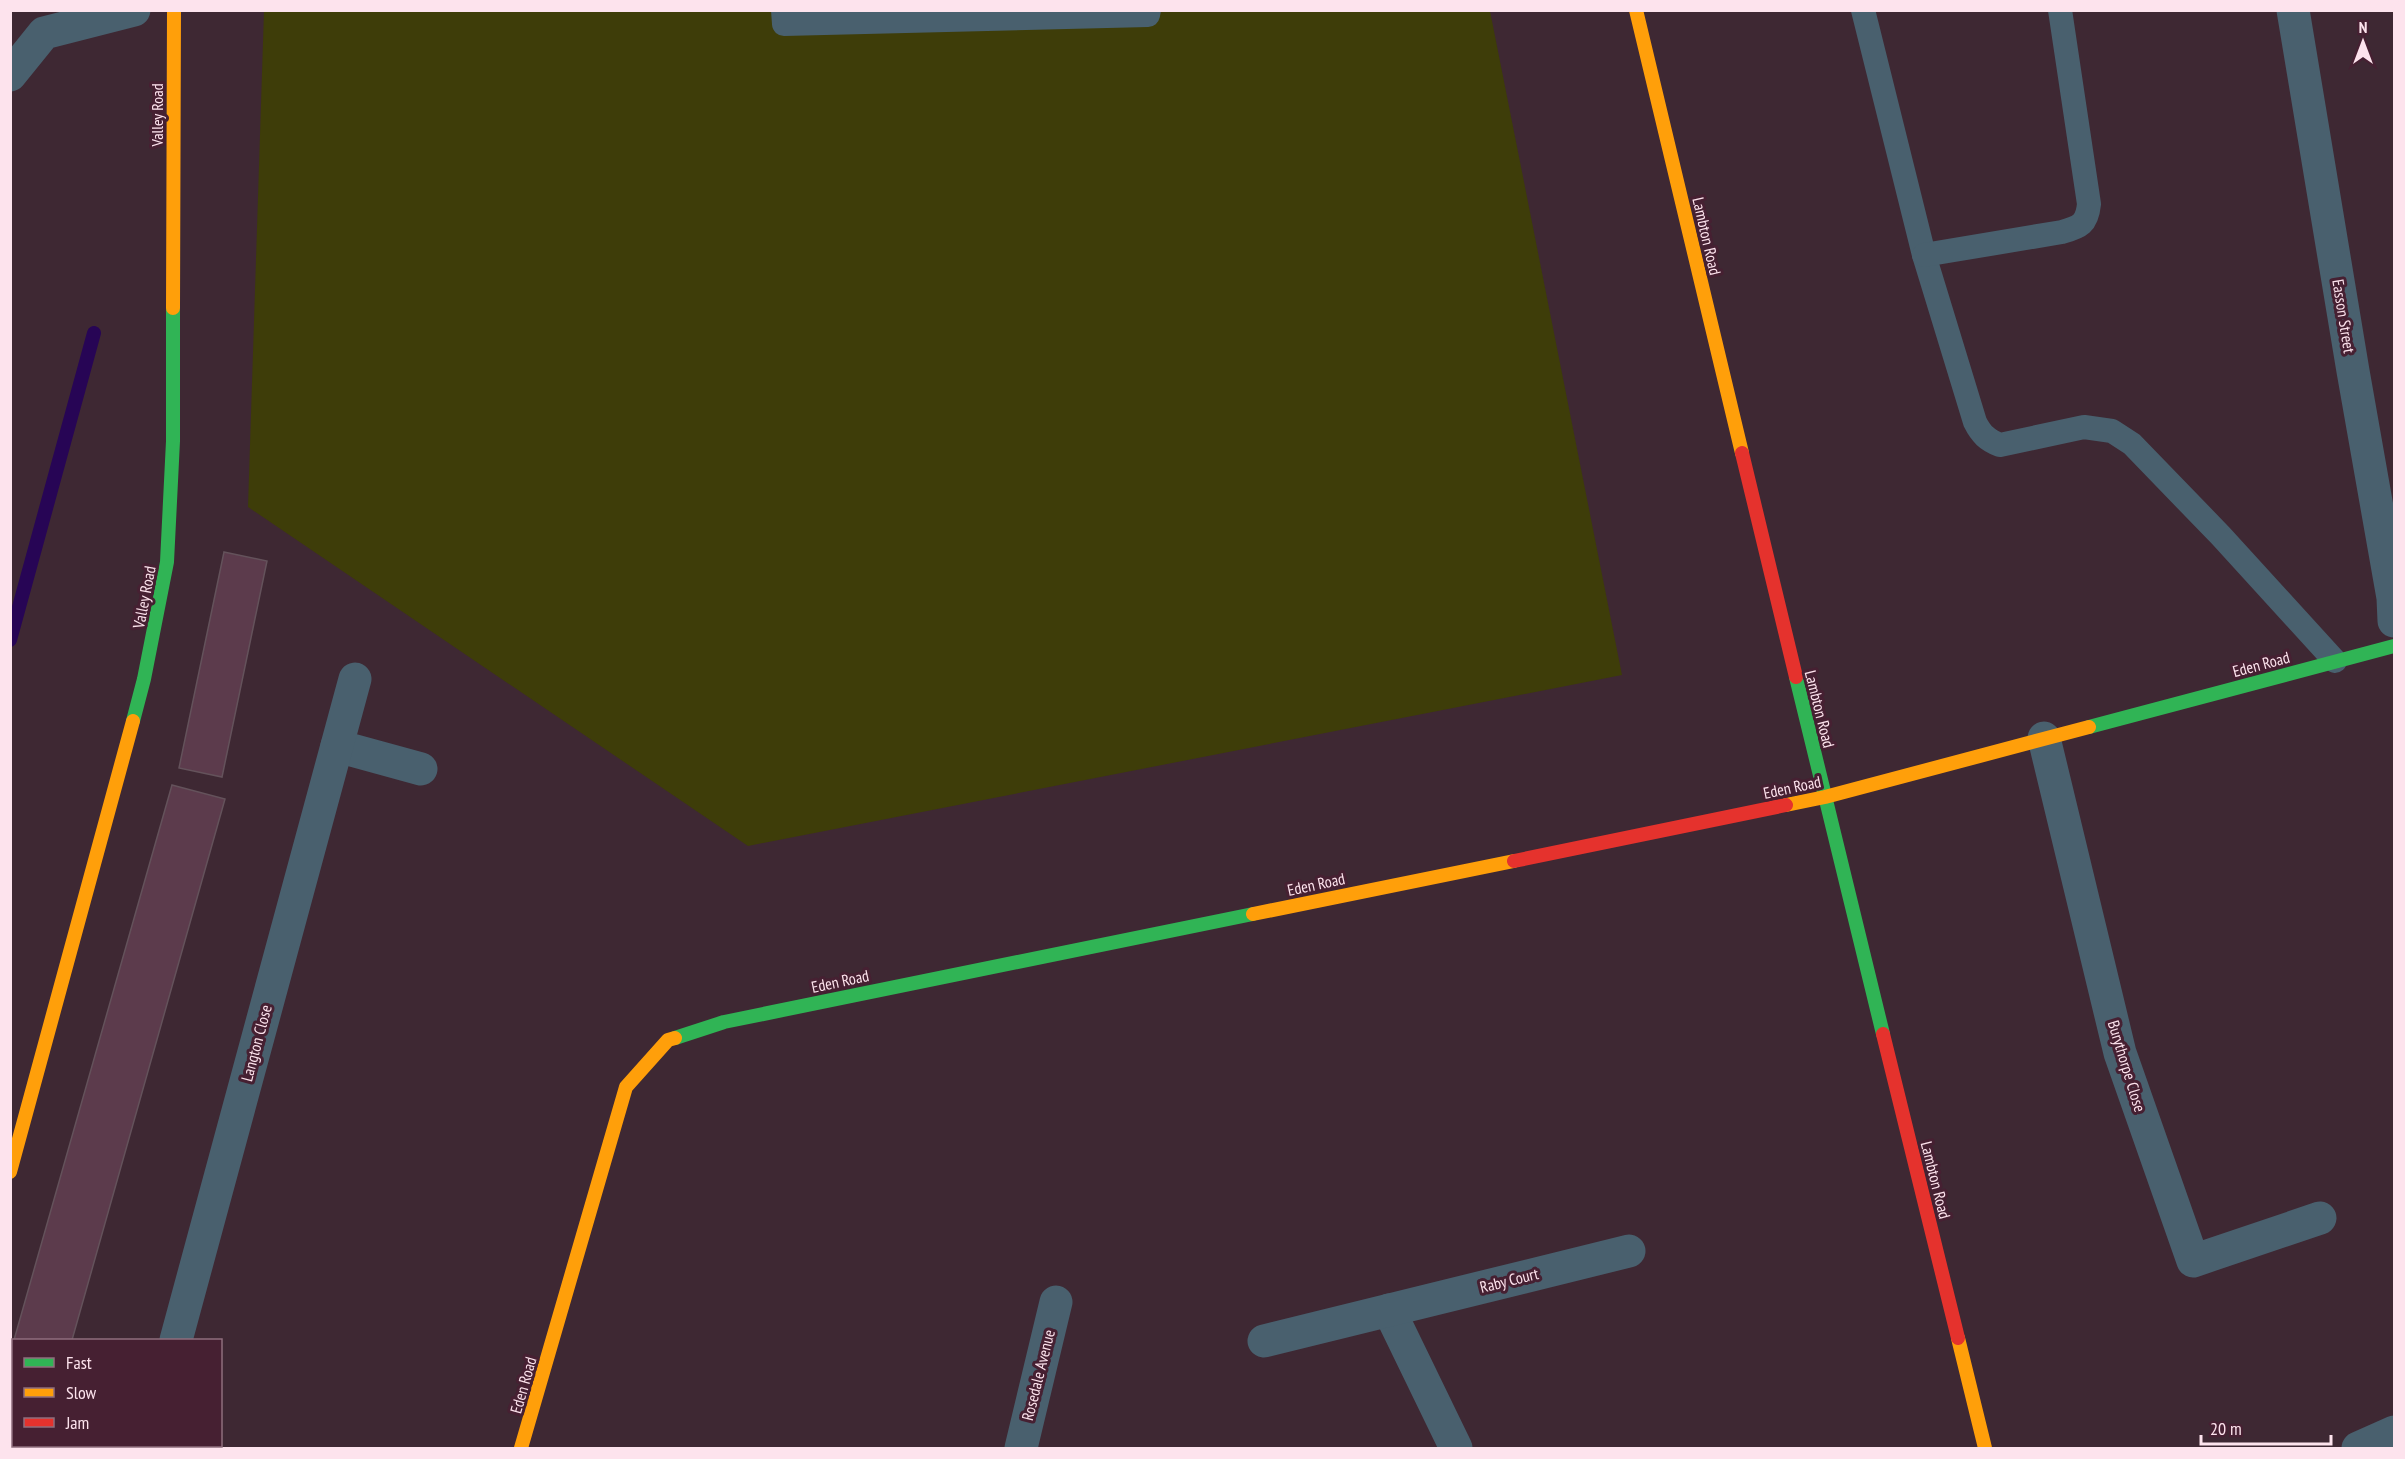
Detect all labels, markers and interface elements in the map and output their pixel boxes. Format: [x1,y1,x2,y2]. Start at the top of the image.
north arrow [2333,12,2393,72]
text: N [2359,17,2367,37]
street label: Valley Road [147,83,167,148]
street label: Lambton Road [1688,195,1726,277]
street label: Easson Street [2328,278,2360,355]
street label: Valley Road [128,564,160,631]
street label: Eden Road [2230,647,2292,681]
street label: Lambton Road [1801,668,1839,750]
street label: Eden Road [1761,771,1823,803]
street label: Eden Road [1285,868,1347,900]
street label: Eden Road [809,965,871,997]
street label: Langton Close [236,1003,276,1083]
street label: Burythorpe Close [2104,1018,2150,1114]
street label: Lambton Road [1917,1139,1955,1221]
street label: Raby Court [1478,1263,1541,1297]
street label: Rosedale Avenue [1017,1327,1059,1423]
legend [12,1339,222,1447]
text: Fast [66,1351,92,1374]
street label: Eden Road [505,1354,541,1416]
text: Slow [66,1381,97,1404]
scale bar [2201,1408,2332,1446]
text: Jam [65,1411,89,1434]
text: 20 m [2210,1417,2242,1440]

